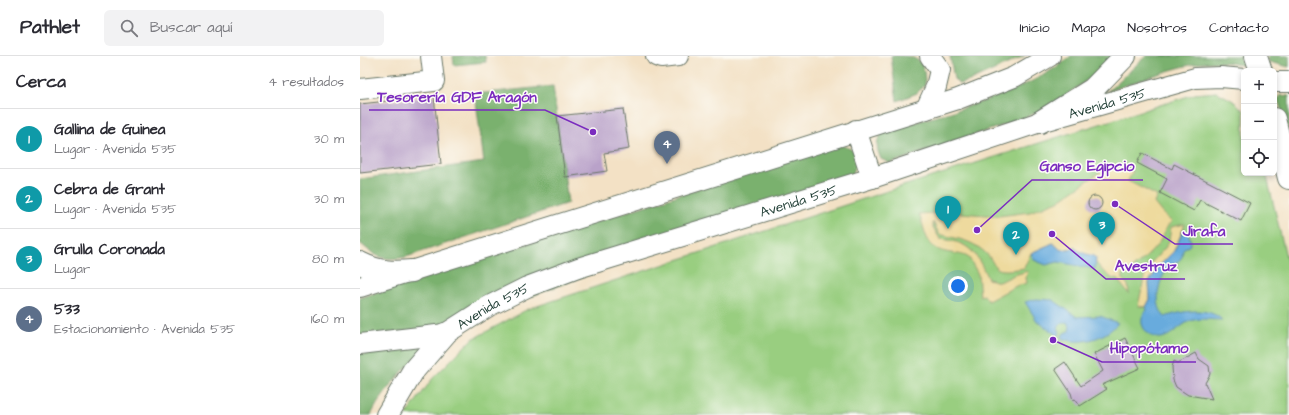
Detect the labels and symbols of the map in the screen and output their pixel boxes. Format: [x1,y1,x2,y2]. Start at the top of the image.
callout: Tesorería GDF Aragón [369,83,545,110]
street label: Avenida 535 [1066,83,1149,124]
text: Tesorería GDF Aragón [376,87,537,110]
pin: 4 [654,131,680,164]
callout: Ganso Egipcio [1032,153,1143,180]
text: Ganso Egipcio [1040,156,1135,179]
street label: Avenida 535 [757,180,840,223]
pin: 1 [935,196,961,229]
pin: 3 [1089,212,1115,245]
callout: Jirafa [1175,217,1233,244]
text: Jirafa [1182,221,1226,242]
pin: 2 [1003,222,1029,255]
callout: Avestruz [1106,252,1185,279]
text: Avestruz [1115,256,1178,277]
your location [948,276,968,296]
street label: Avenida 535 [453,279,533,335]
callout: Hipopótamo [1102,335,1196,362]
text: Hipopótamo [1110,338,1189,359]

